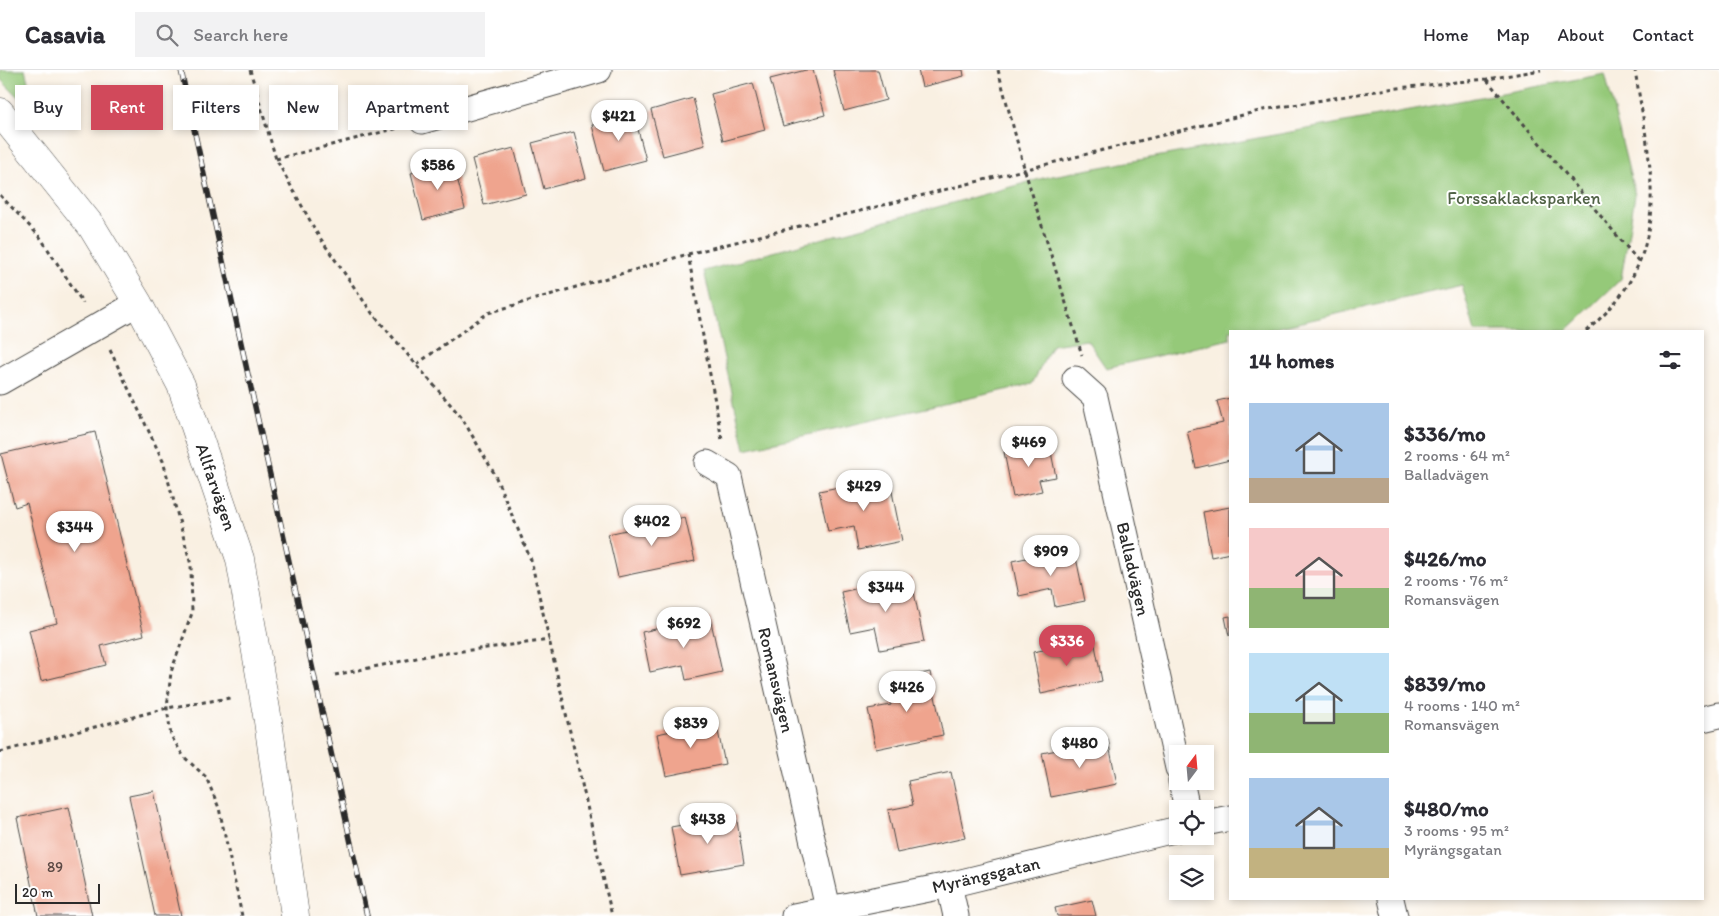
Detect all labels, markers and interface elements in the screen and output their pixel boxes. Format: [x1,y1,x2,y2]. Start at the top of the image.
search box [135,12,485,57]
text: Casavia [25,20,105,49]
icon: search [153,21,181,49]
text: Search here [193,23,288,46]
text: Home [1423,24,1469,46]
text: Map [1497,24,1530,46]
text: About [1558,24,1604,46]
text: Contact [1632,24,1694,46]
chip: Buy [15,85,81,130]
chip: Rent [91,85,163,130]
chip: Filters [173,85,259,130]
chip: New [269,85,338,130]
chip: Apartment [348,85,468,130]
pin: $421 [589,100,649,142]
text: $421 [602,106,636,125]
pin: $586 [408,148,468,191]
text: $586 [421,155,455,174]
park label: Forssaklacksparken [1447,187,1601,209]
icon: filters [1656,346,1684,374]
text: 14 homes [1249,348,1334,373]
text: $336/mo [1404,421,1486,446]
icon: home [1289,423,1349,483]
pin: $469 [999,426,1059,468]
text: $469 [1012,432,1046,451]
street label: Allfarvägen [191,441,241,533]
text: 2 rooms · 64 m² [1404,446,1510,465]
text: Balladvägen [1404,465,1489,484]
pin: $429 [834,470,894,512]
text: $429 [847,476,881,495]
pin: $402 [622,504,682,547]
pin: $344 [45,510,105,553]
text: $402 [634,511,670,530]
text: $344 [57,517,93,536]
street label: Balladvägen [1112,520,1154,618]
pin: $909 [1021,534,1081,577]
text: $909 [1034,541,1068,560]
text: $426/mo [1404,546,1487,571]
icon: home [1289,548,1349,608]
pin: $344 [856,570,916,613]
text: 2 rooms · 76 m² [1404,571,1508,590]
text: $344 [868,577,904,596]
text: Romansvägen [1404,590,1499,609]
pin: $692 [654,606,714,649]
text: $692 [667,613,701,632]
pin: $336 [1037,624,1097,667]
street label: Romansvägen [753,625,799,735]
text: $336 [1050,631,1084,650]
pin: $426 [877,670,937,713]
text: $839/mo [1404,671,1486,696]
icon: home [1289,673,1349,733]
text: $426 [890,677,924,696]
text: 4 rooms · 140 m² [1404,696,1520,715]
pin: $839 [661,706,721,749]
text: $839 [674,713,708,732]
text: Romansvägen [1404,715,1499,734]
pin: $480 [1050,726,1110,769]
text: $480 [1062,733,1098,752]
north arrow [1169,745,1214,790]
map controls [1169,745,1214,900]
text: $480/mo [1404,796,1489,821]
icon: home [1289,798,1349,858]
button: locate [1169,800,1214,845]
pin: $438 [678,802,738,845]
text: $438 [690,809,726,828]
text: 3 rooms · 95 m² [1404,821,1509,840]
text: Myrängsgatan [1404,840,1502,859]
street label: Myrängsgatan [930,852,1042,898]
button: layers [1169,855,1214,900]
house number: 89 [47,858,63,876]
scale bar [15,881,100,904]
text: 20 m [22,884,53,901]

